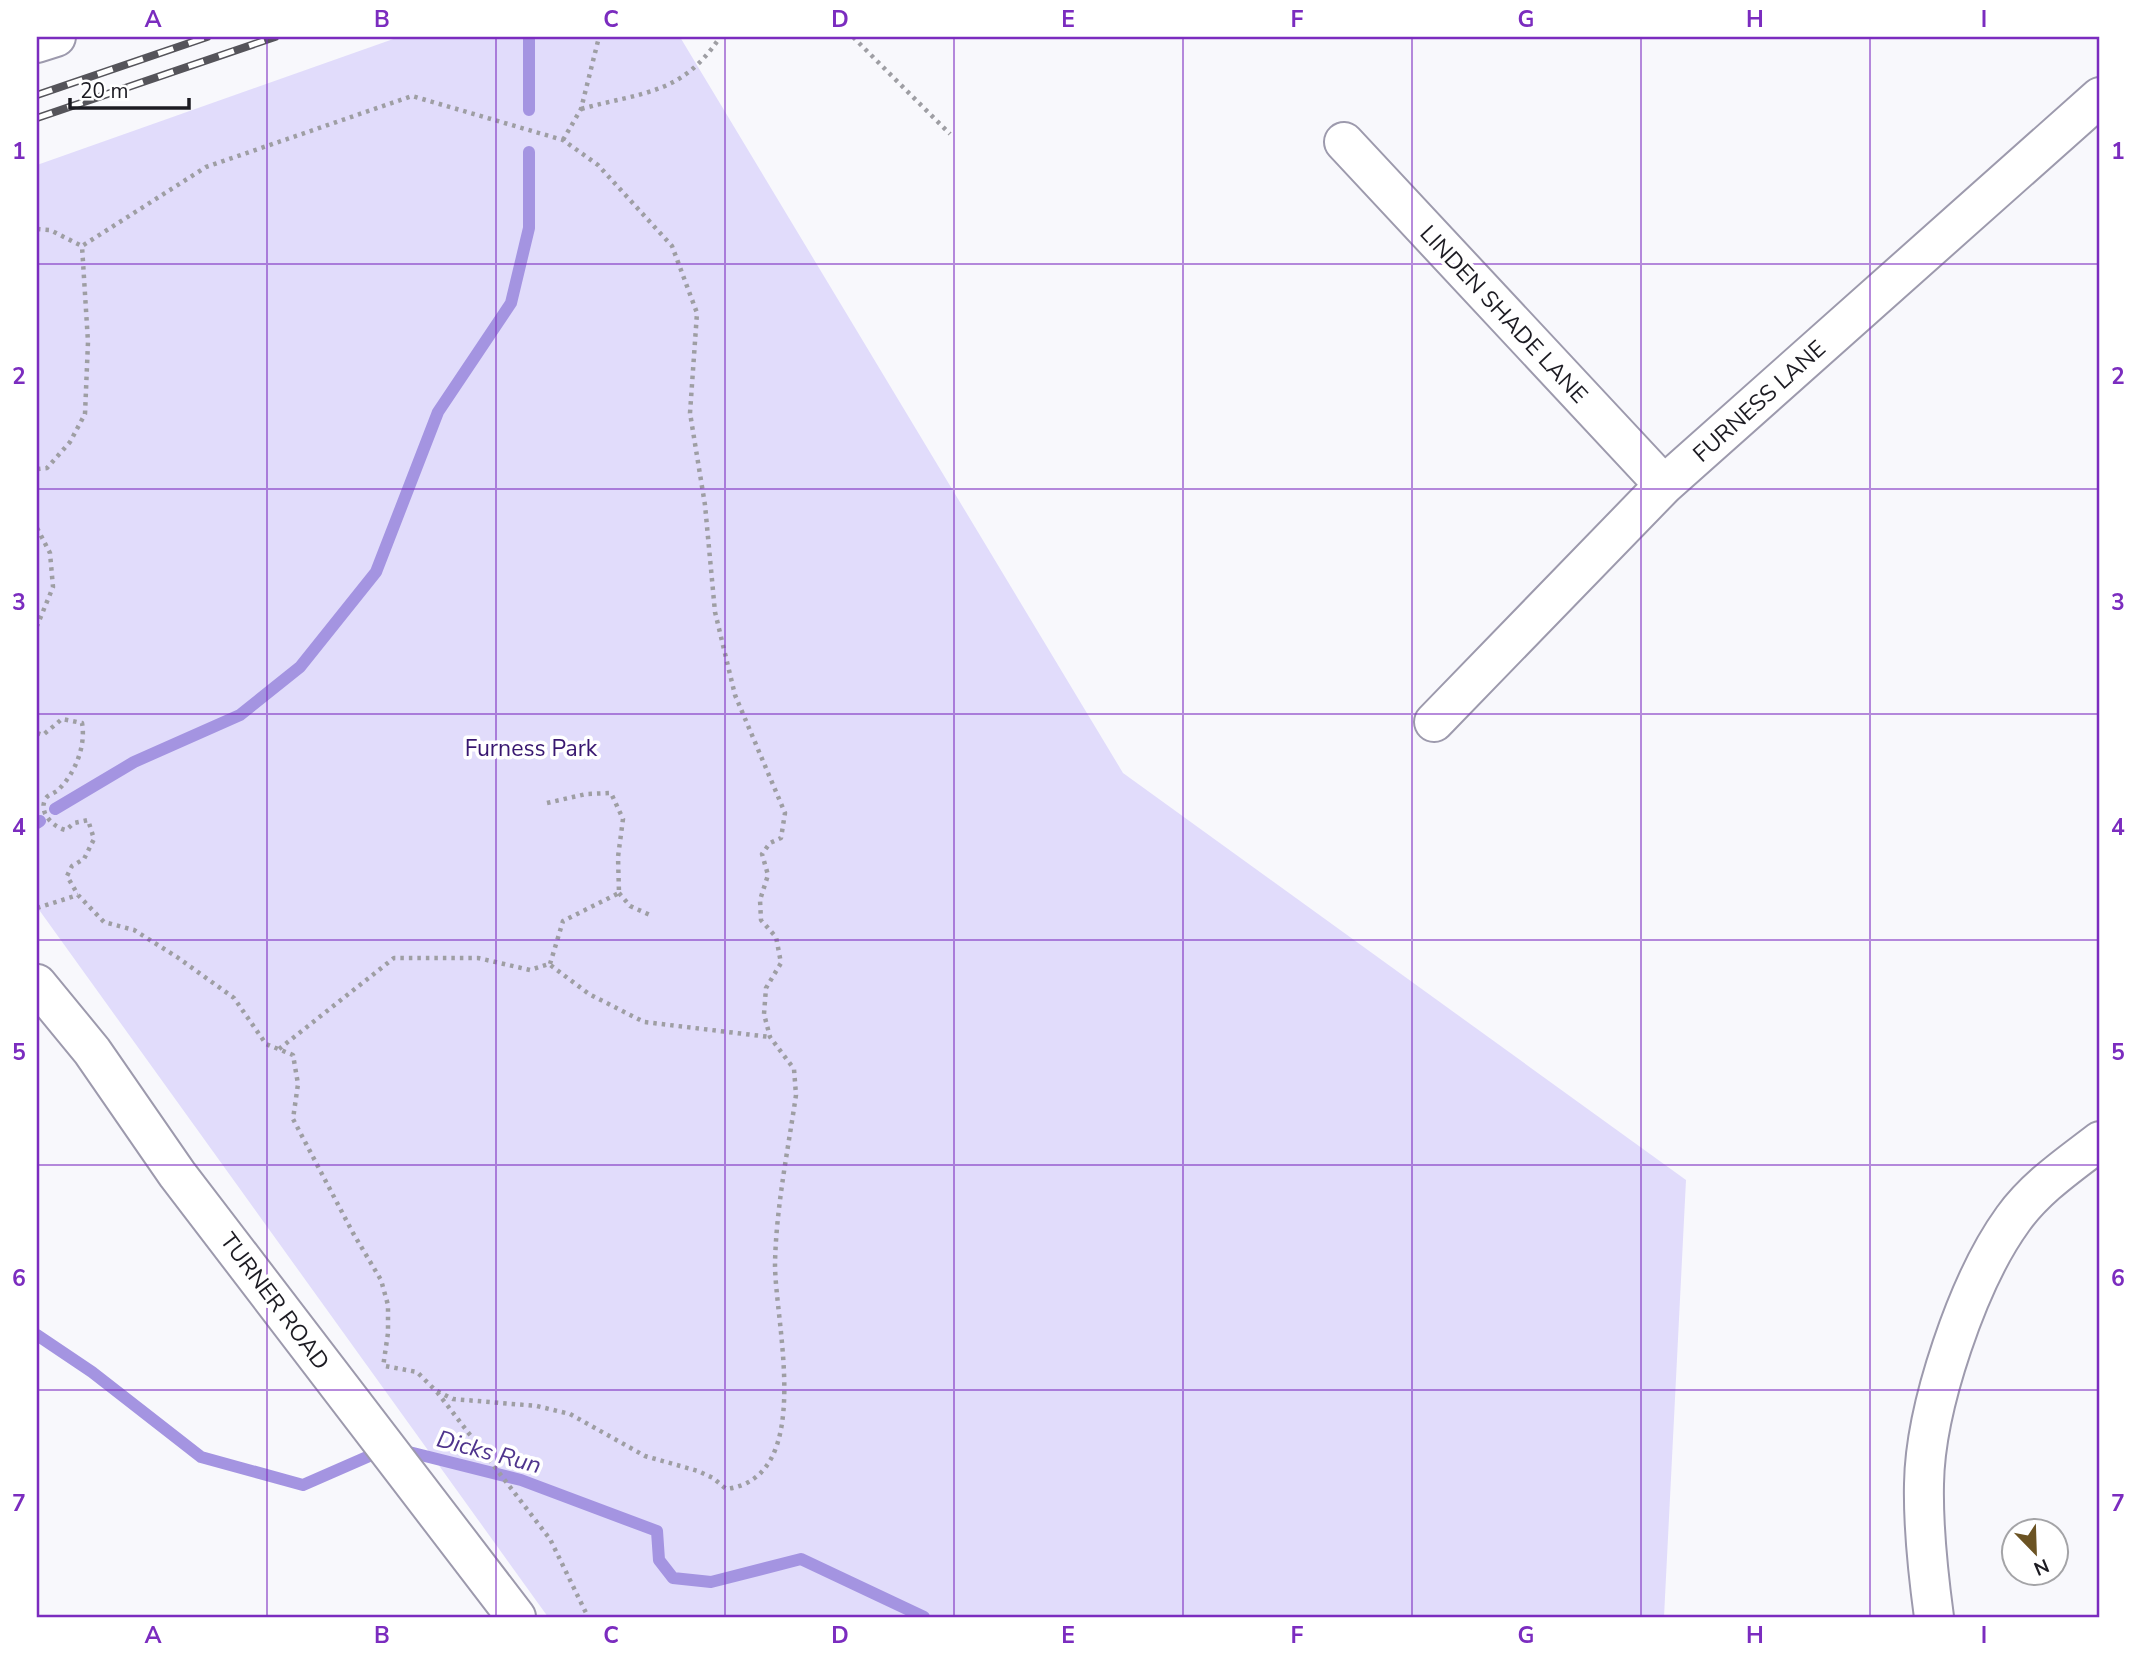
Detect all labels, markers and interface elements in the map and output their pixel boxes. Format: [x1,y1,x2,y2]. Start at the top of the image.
text: A [144,4,162,35]
text: B [374,4,390,35]
text: C [603,4,619,35]
text: D [831,4,849,35]
text: E [1061,4,1075,35]
text: F [1291,4,1304,35]
text: G [1518,4,1534,35]
text: H [1746,4,1764,35]
text: I [1981,4,1987,35]
scale bar [70,66,189,110]
text: 20 m [80,77,129,105]
text: 1 [12,136,26,167]
text: 1 [2111,136,2125,167]
street label: LINDEN SHADE LANE [1413,219,1594,410]
street label: FURNESS LANE [1686,334,1832,469]
text: 2 [12,361,26,392]
text: 2 [2111,361,2125,392]
text: 3 [12,587,26,618]
text: 3 [2111,587,2125,618]
park label: Furness Park [465,733,598,764]
text: 4 [12,812,26,843]
text: 4 [2111,812,2125,843]
text: 5 [12,1037,26,1068]
text: 5 [2111,1037,2125,1068]
street label: TURNER ROAD [213,1226,336,1376]
text: 6 [12,1263,26,1294]
text: 6 [2111,1263,2125,1294]
water label: Dicks Run [433,1423,545,1481]
text: 7 [12,1488,26,1519]
text: 7 [2111,1488,2125,1519]
north arrow [2000,1518,2070,1588]
text: N [2030,1552,2053,1581]
text: A [144,1620,162,1651]
text: B [374,1620,390,1651]
text: C [603,1620,619,1651]
text: D [831,1620,849,1651]
text: E [1061,1620,1075,1651]
text: F [1291,1620,1304,1651]
text: G [1518,1620,1534,1651]
text: H [1746,1620,1764,1651]
text: I [1981,1620,1987,1651]

